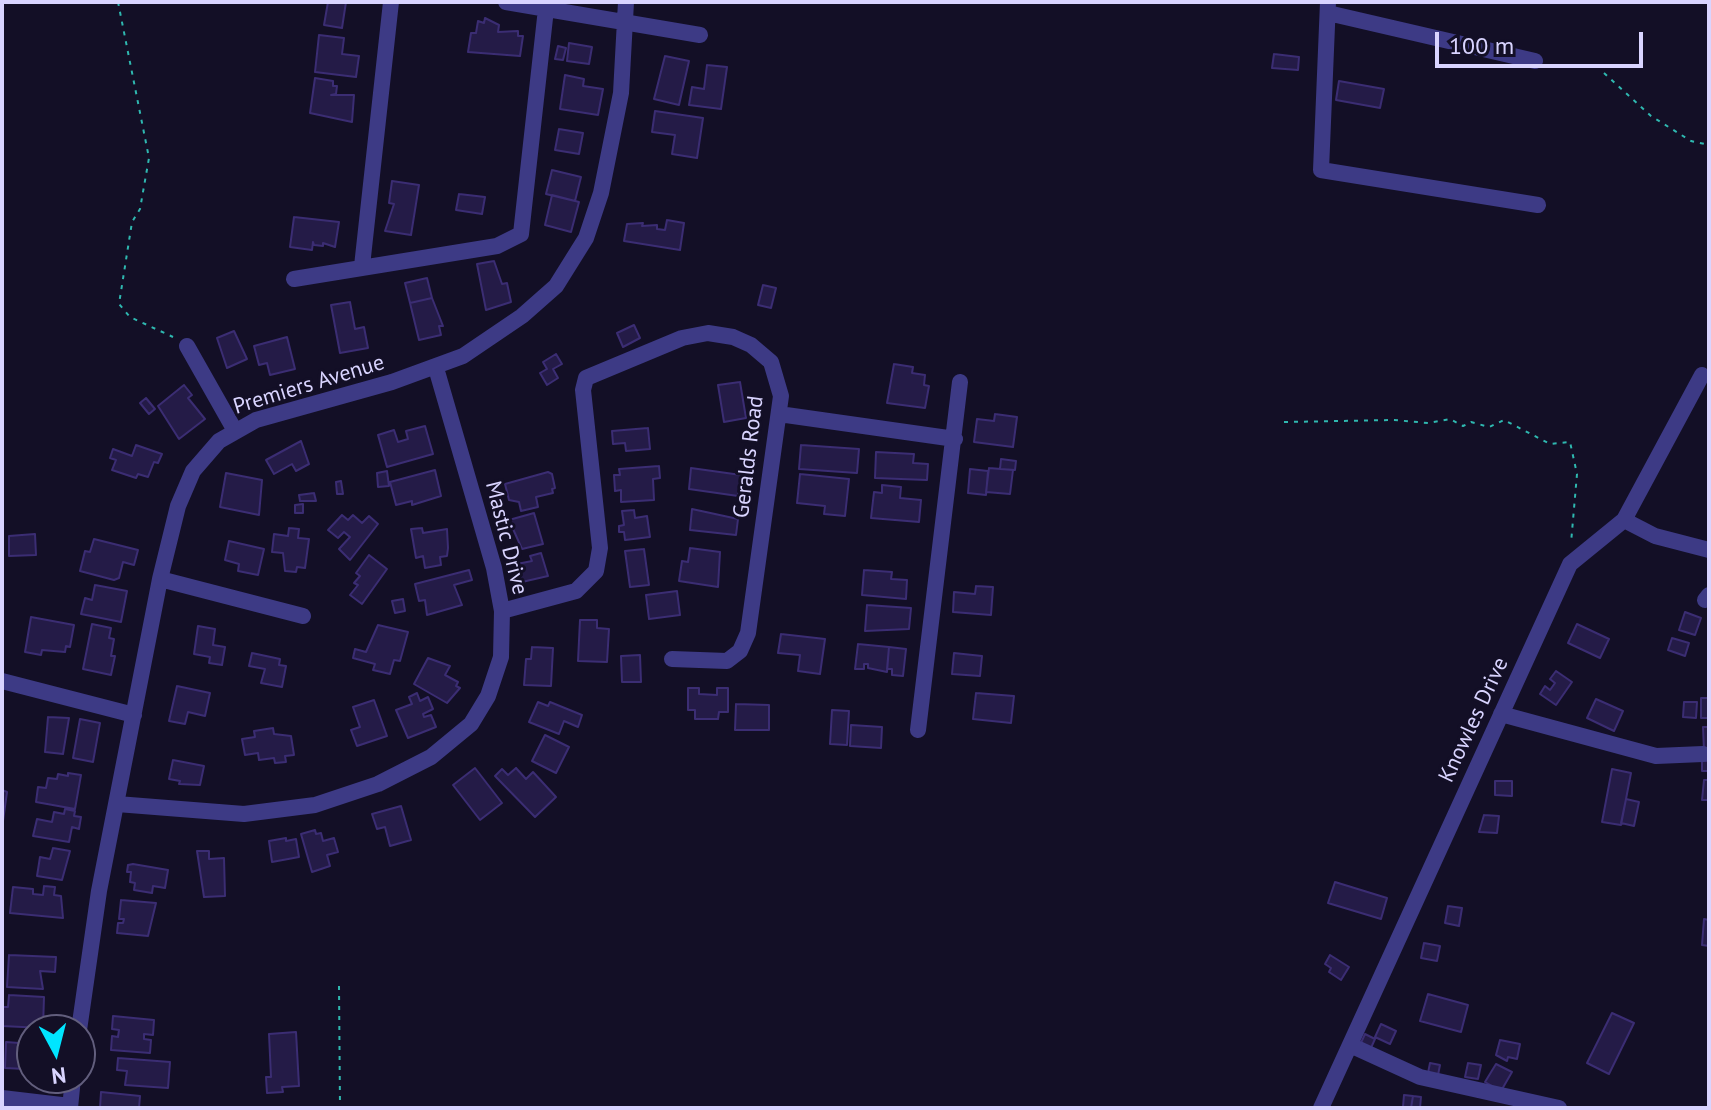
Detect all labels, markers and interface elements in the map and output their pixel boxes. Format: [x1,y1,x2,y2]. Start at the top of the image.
scale bar [1439,16,1647,66]
text: 100 m [1449,30,1514,61]
street label: Premiers Avenue [230,350,388,420]
street label: Geralds Road [728,394,770,520]
street label: Mastic Drive [479,479,533,597]
street label: Knowles Drive [1434,653,1514,787]
north arrow [16,1014,96,1094]
text: N [50,1061,68,1091]

